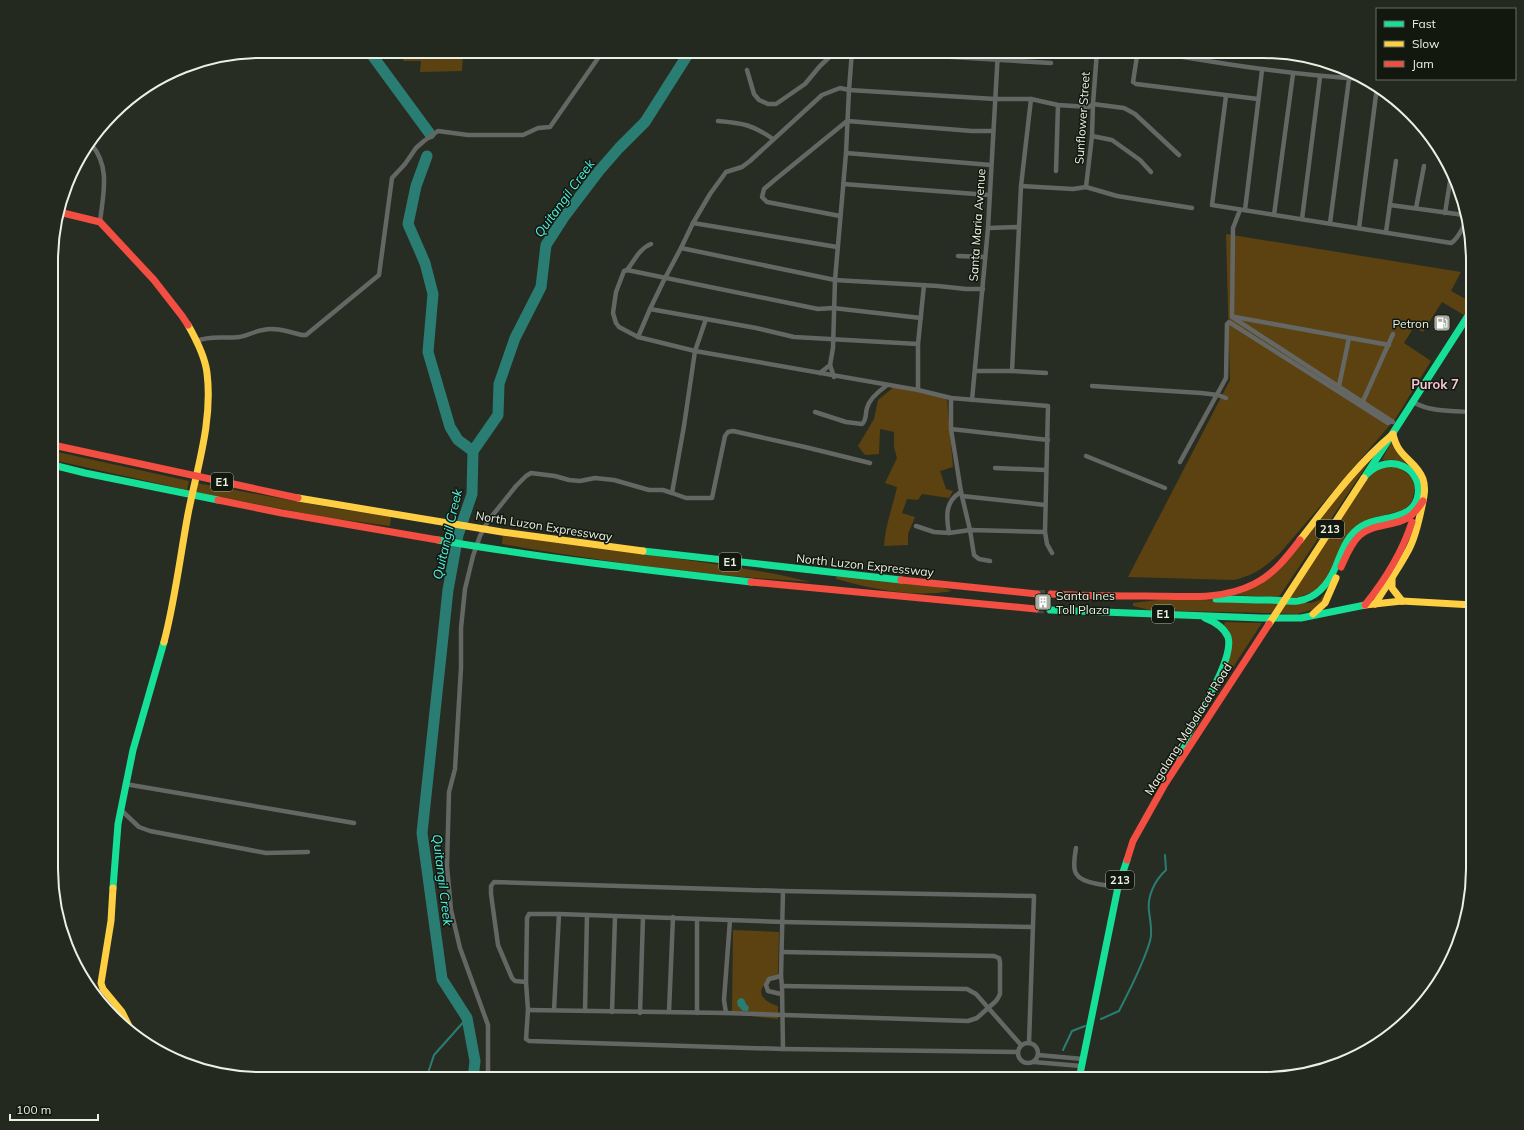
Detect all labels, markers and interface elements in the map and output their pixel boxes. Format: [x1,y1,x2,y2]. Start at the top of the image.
legend [1376,8,1516,80]
text: Fast [1412,16,1436,31]
text: Slow [1412,36,1440,51]
text: Jam [1412,56,1434,71]
street label: Sunflower Street [1071,71,1093,165]
water label: Quitangil Creek [530,156,598,240]
street label: Santa Maria Avenue [966,168,988,282]
fuel station icon: Petron [1432,313,1452,333]
place label: Petron [1393,316,1429,331]
district label: Purok 7 [1411,376,1459,392]
road number: E1 [211,473,233,491]
water label: Quitangil Creek [429,487,465,581]
street label: North Luzon Expressway [474,508,614,544]
road number: 213 [1316,520,1344,538]
street label: North Luzon Expressway [795,550,935,580]
road number: E1 [719,553,741,571]
place label: Santa Ines Toll Plaza [1056,588,1115,617]
building icon: Santa Ines Toll Plaza [1033,592,1053,612]
road number: E1 [1152,605,1174,623]
street label: Magalang-Mabalacat Road [1141,660,1235,798]
water label: Quitangil Creek [429,833,457,927]
road number: 213 [1106,871,1134,889]
scale bar [10,1096,98,1122]
text: 100 m [16,1102,51,1117]

